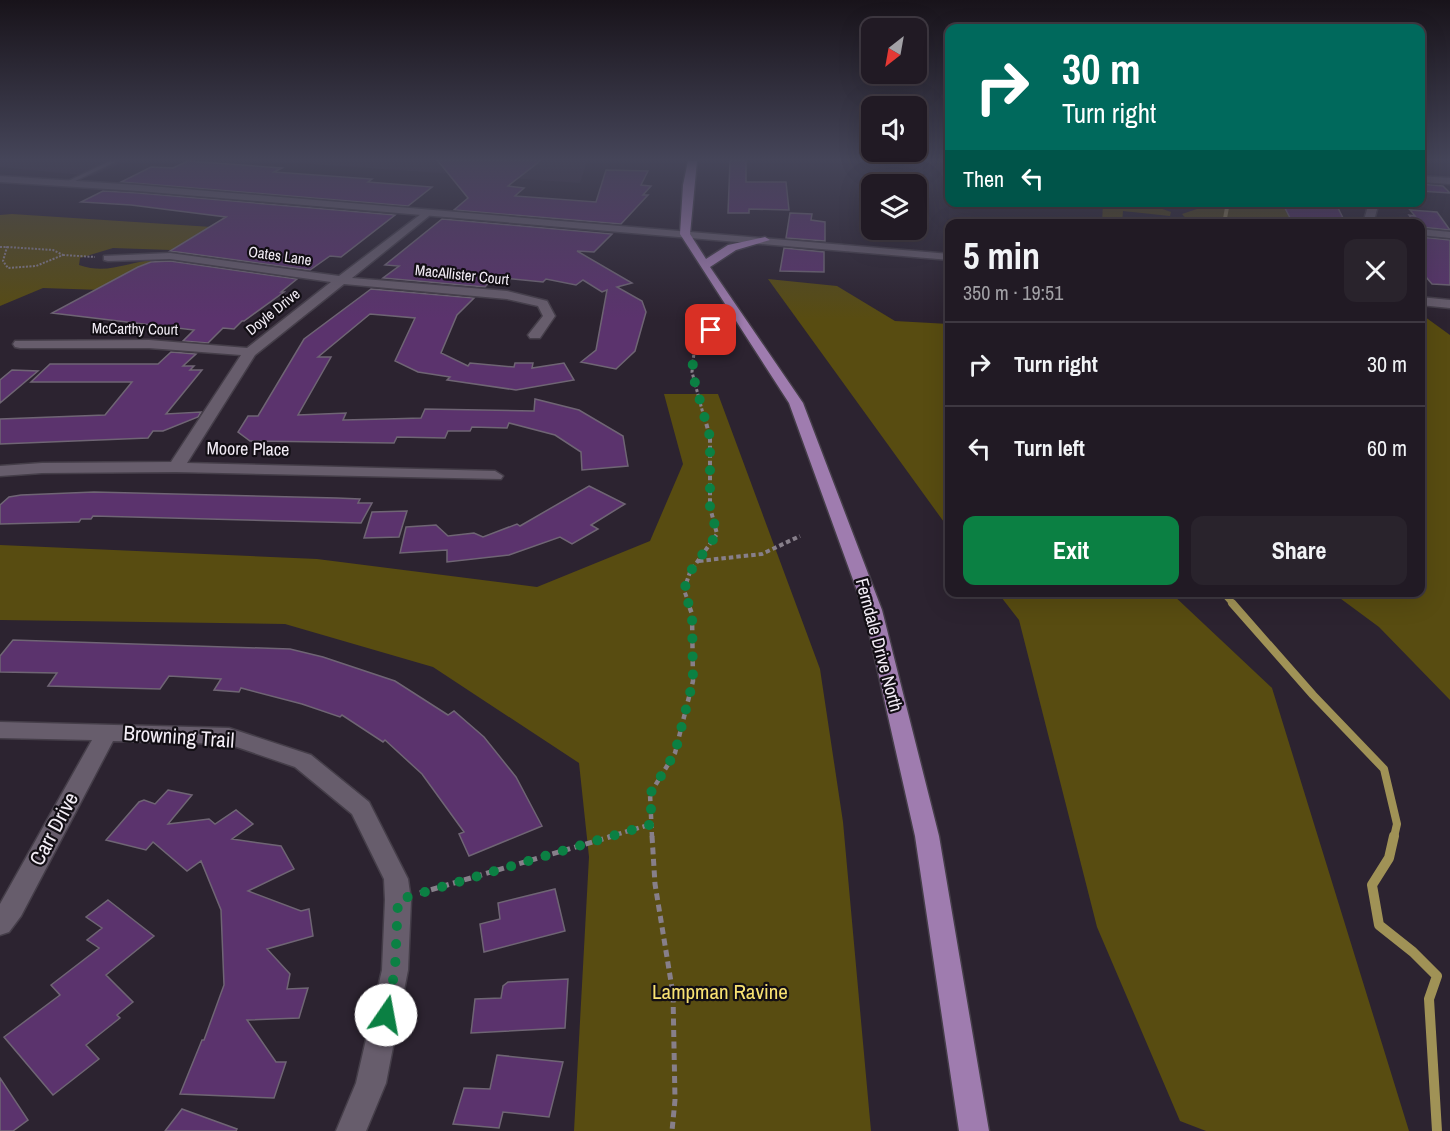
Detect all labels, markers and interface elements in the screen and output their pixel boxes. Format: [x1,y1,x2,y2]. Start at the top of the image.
north arrow [861,18,927,84]
map controls [861,18,927,240]
text: 30 m [1062,41,1141,97]
icon: right [963,48,1041,126]
text: Turn right [1062,95,1156,131]
button: sound [861,96,927,162]
icon: left [1016,162,1049,195]
text: Then [963,164,1004,194]
button: layers [861,174,927,240]
text: 5 min [963,232,1040,280]
button: close [1344,239,1407,302]
street label: Oates Lane [247,241,313,270]
street label: MacAllister Court [414,259,511,290]
text: 350 m · 19:51 [963,279,1063,306]
street label: Doyle Drive [241,283,304,340]
pin [685,304,736,355]
icon: arrive [694,313,727,346]
street label: McCarthy Court [92,317,179,340]
icon: right [963,348,996,381]
text: Turn right [1014,349,1098,379]
text: 30 m [1367,349,1407,379]
icon: left [963,432,996,465]
text: Turn left [1014,433,1085,463]
text: 60 m [1367,433,1407,463]
street label: Moore Place [206,435,290,462]
button: Exit [963,516,1179,585]
button: Share [1191,516,1407,585]
street label: Ferndale Drive North [850,575,909,714]
street label: Browning Trail [123,718,235,755]
street label: Carr Drive [22,787,85,871]
park label: Lampman Ravine [652,977,788,1006]
position arrow [354,983,418,1047]

